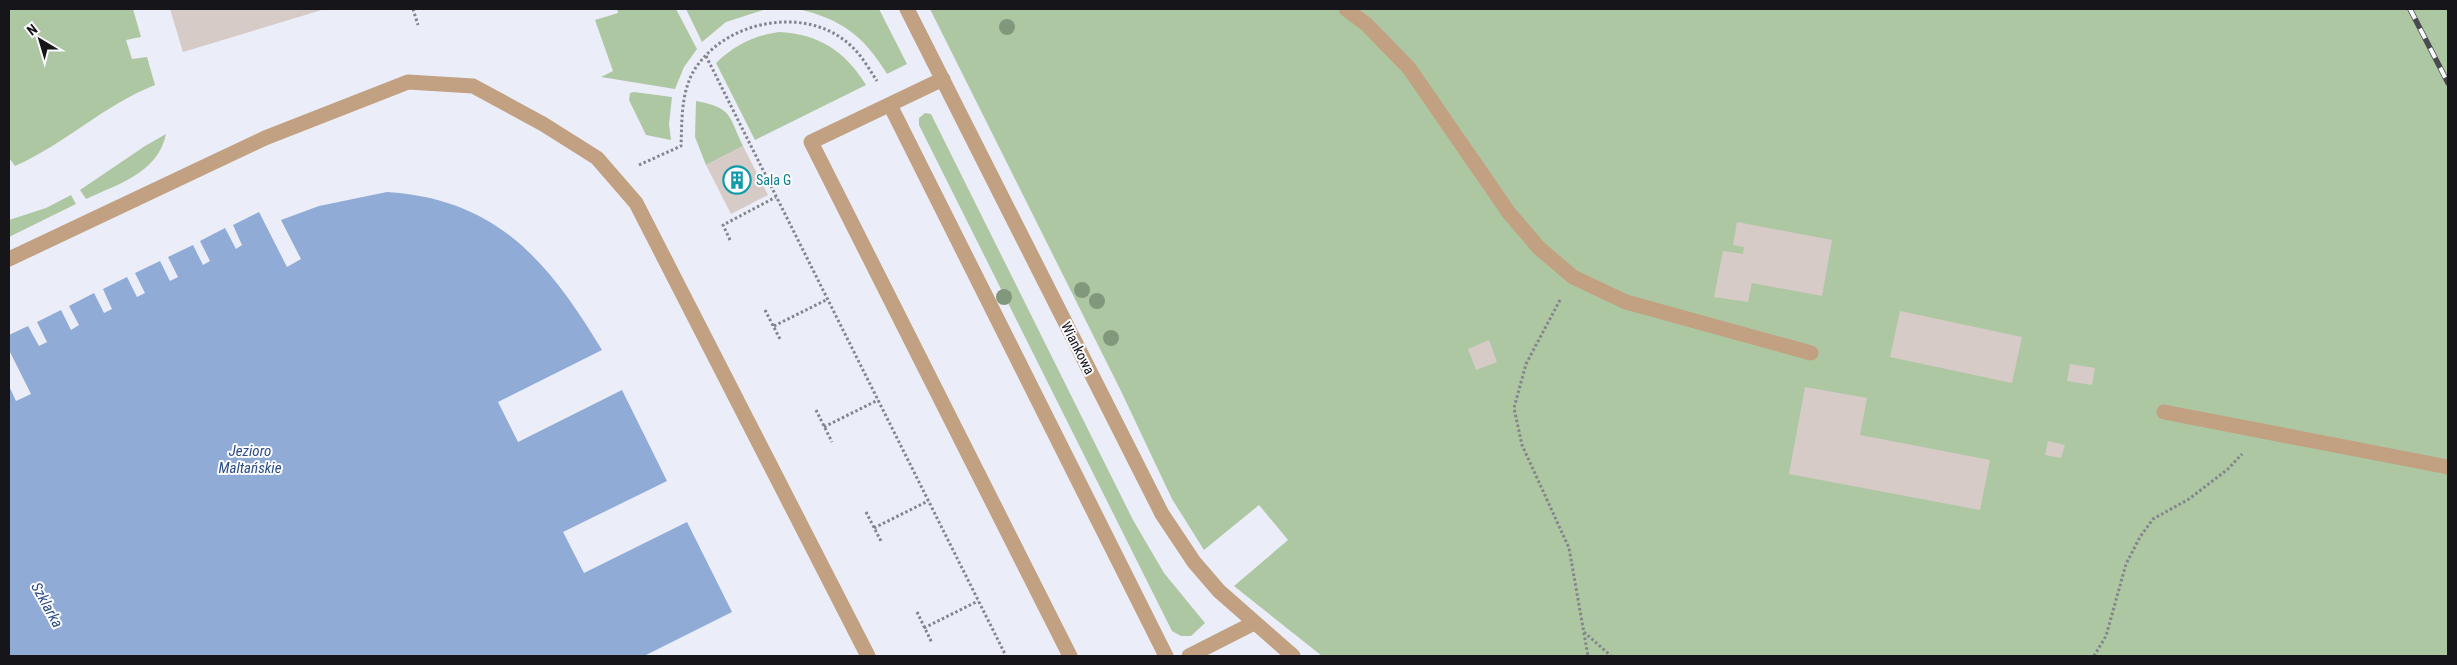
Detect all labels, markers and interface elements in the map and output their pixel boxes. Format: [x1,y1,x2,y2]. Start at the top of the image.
north arrow [15,15,65,65]
text: N [24,21,40,39]
building icon: Sala G [722,165,752,195]
place label: Sala G [756,172,791,188]
street label: Wiankowa [1058,319,1098,377]
water label: Jezioro Maltańskie [219,442,282,477]
water label: Szklarka [27,579,67,631]

